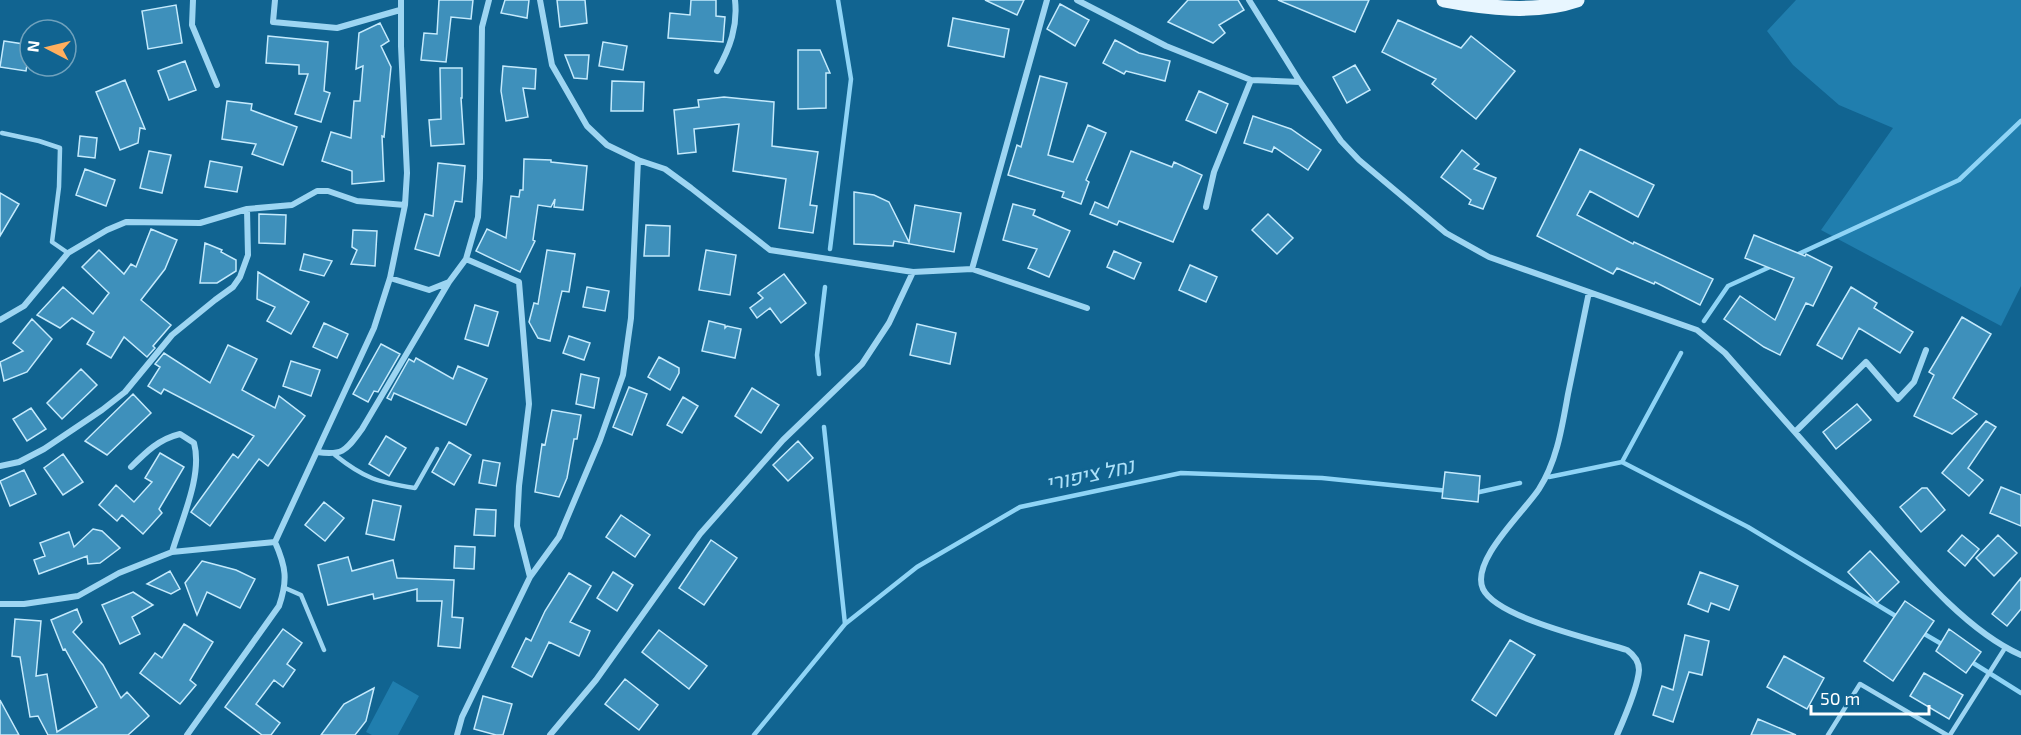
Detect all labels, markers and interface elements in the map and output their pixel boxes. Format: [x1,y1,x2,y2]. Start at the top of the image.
north arrow [18,18,78,78]
text: N [22,39,43,53]
water label: נחל ציפורי [1043,452,1137,495]
scale bar [1811,678,1930,716]
text: 50 m [1820,687,1860,709]

